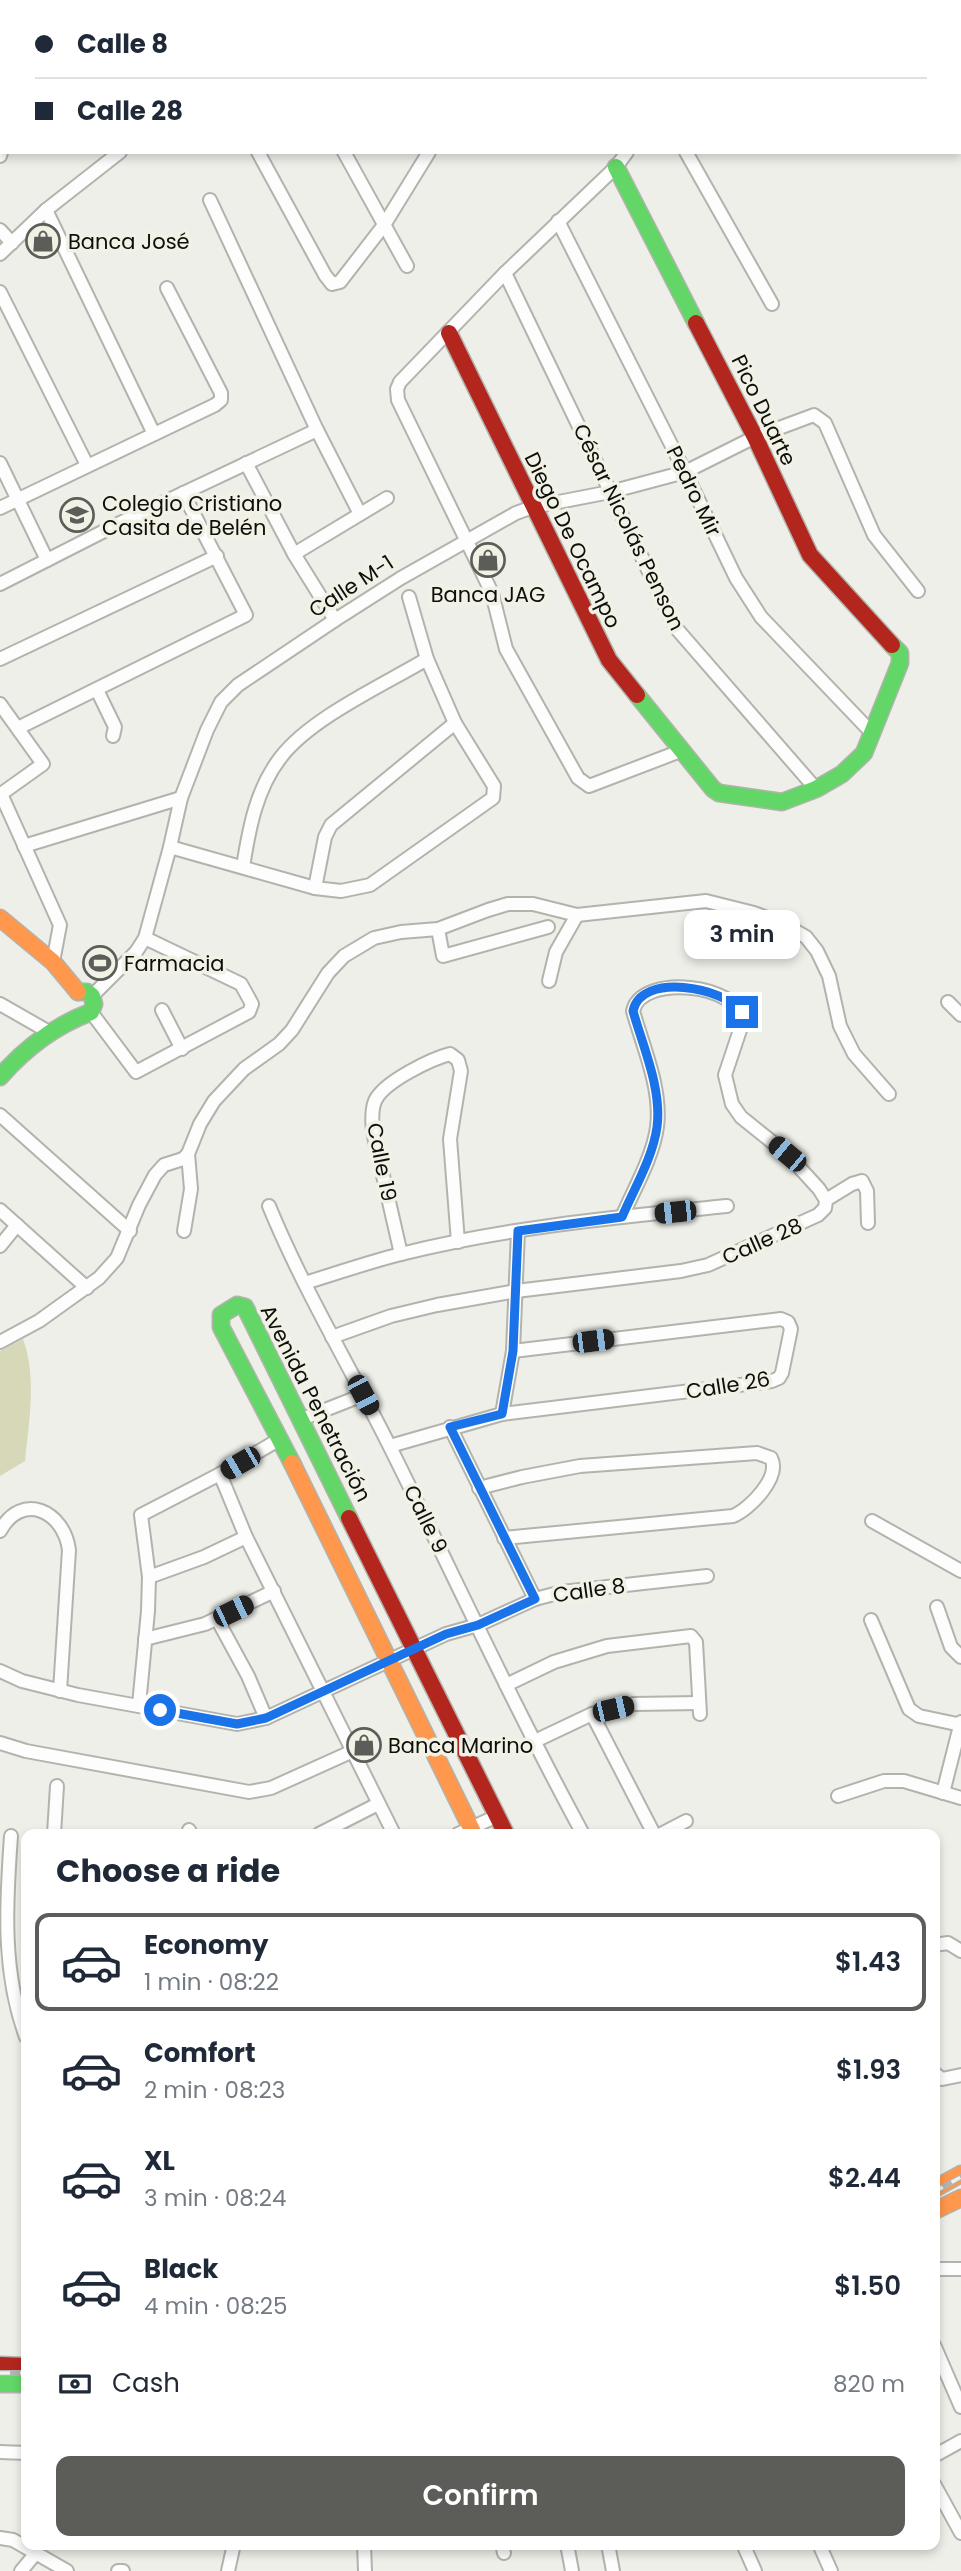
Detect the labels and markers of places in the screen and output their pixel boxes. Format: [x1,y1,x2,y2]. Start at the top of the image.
shop icon: Banca José [24,222,62,260]
place label: Banca José [68,227,190,256]
place label: Colegio Cristiano Casita de Belén [102,489,282,542]
school or university icon: Colegio Cristiano Casita de Belén [58,496,96,534]
shop icon: Banca JAG [469,541,507,579]
place label: Banca JAG [431,580,545,609]
sports icon: Farmacia [81,944,119,982]
place label: Farmacia [124,949,225,978]
shop icon: Banca Marino [345,1726,383,1764]
place label: Banca Marino [388,1731,533,1760]

